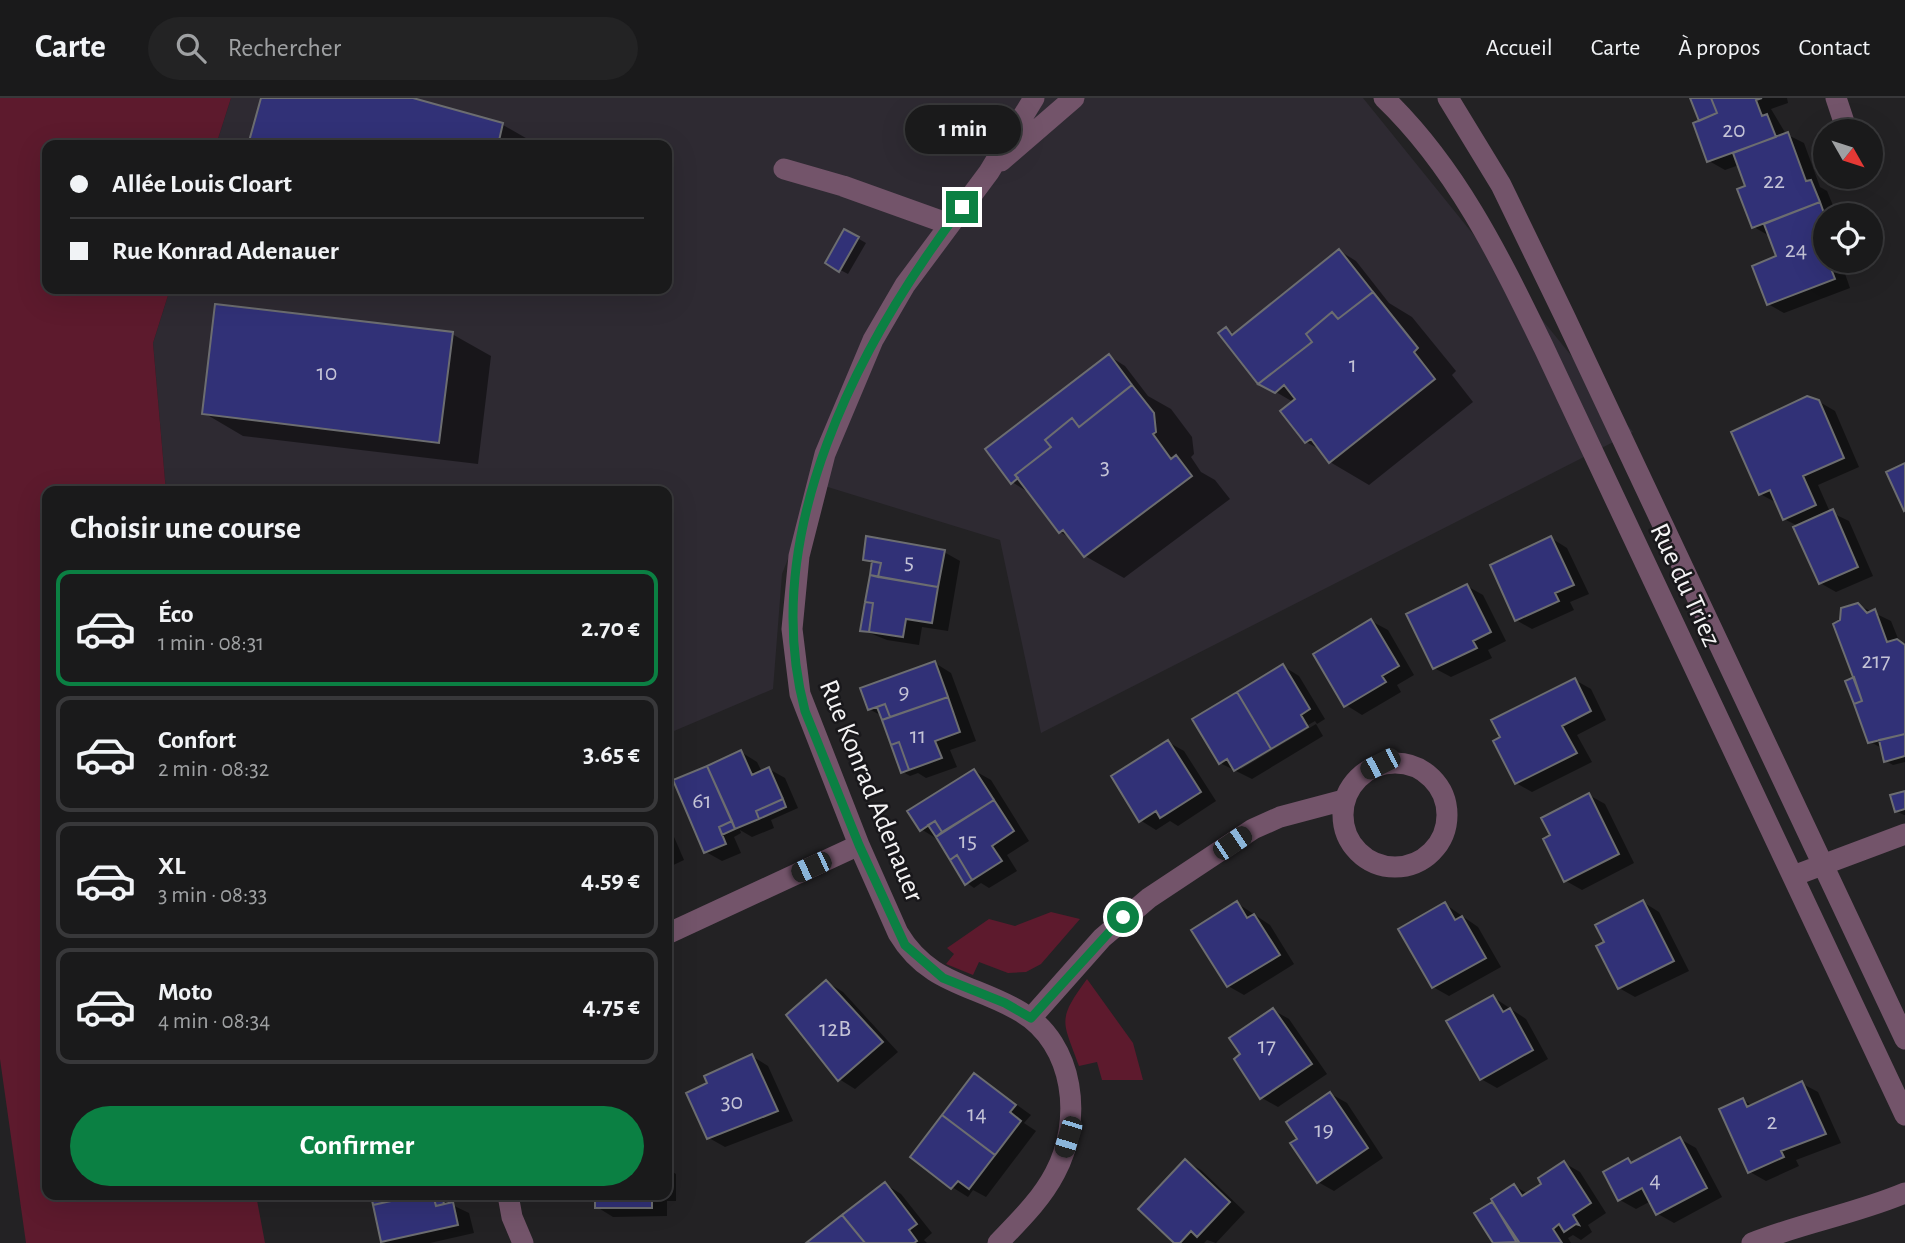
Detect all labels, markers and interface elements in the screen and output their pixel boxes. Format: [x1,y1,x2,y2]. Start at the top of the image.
search box [148,17,638,80]
icon: search [172,29,210,67]
text: Carte [35,31,106,64]
text: Rechercher [228,35,341,61]
text: Accueil [1486,36,1553,60]
text: Carte [1591,36,1640,60]
text: À propos [1678,36,1760,60]
text: Contact [1798,36,1870,60]
callout: 1 min [904,105,1020,154]
text: 1 min [939,118,987,141]
house number: 20 [1722,118,1746,142]
north arrow [1813,119,1883,189]
map controls [1813,119,1883,273]
house number: 22 [1763,169,1785,193]
text: Allée Louis Cloart [112,171,292,197]
route end [946,191,978,223]
button: locate [1813,203,1883,273]
text: Rue Konrad Adenauer [112,238,339,264]
house number: 24 [1785,238,1807,262]
house number: 1 [1349,353,1357,377]
house number: 10 [317,361,337,385]
house number: 3 [1100,455,1110,479]
text: Choisir une course [70,512,301,544]
street label: Rue du Triez [1644,519,1726,651]
house number: 5 [904,550,914,574]
icon: car [74,597,137,660]
text: Éco [158,601,194,627]
text: 2.70 € [581,615,640,641]
text: 1 min · 08:31 [158,632,264,655]
house number: 217 [1861,649,1891,673]
street label: Rue Konrad Adenauer [814,676,928,906]
house number: 9 [898,680,910,704]
icon: car [74,723,137,786]
house number: 11 [910,724,926,748]
text: Confort [158,727,236,753]
text: 3.65 € [583,741,640,767]
car [1357,745,1404,783]
text: 2 min · 08:32 [158,758,269,781]
house number: 61 [692,789,712,813]
car [1209,823,1256,863]
house number: 15 [959,829,977,853]
icon: car [74,849,137,912]
car [788,849,835,885]
text: XL [158,853,185,879]
text: 4.59 € [581,867,640,893]
text: 3 min · 08:33 [158,884,267,907]
route start [1107,901,1139,933]
icon: car [74,975,137,1038]
text: Moto [158,979,213,1005]
text: 4.75 € [582,993,640,1019]
text: 4 min · 08:34 [158,1010,270,1033]
house number: 12B [819,1017,851,1041]
house number: 17 [1258,1034,1276,1058]
house number: 30 [721,1090,743,1114]
house number: 14 [967,1102,987,1126]
button: Confirmer [70,1106,644,1186]
house number: 2 [1767,1110,1778,1134]
car [1052,1114,1085,1160]
house number: 19 [1314,1118,1334,1142]
house number: 4 [1649,1168,1661,1192]

